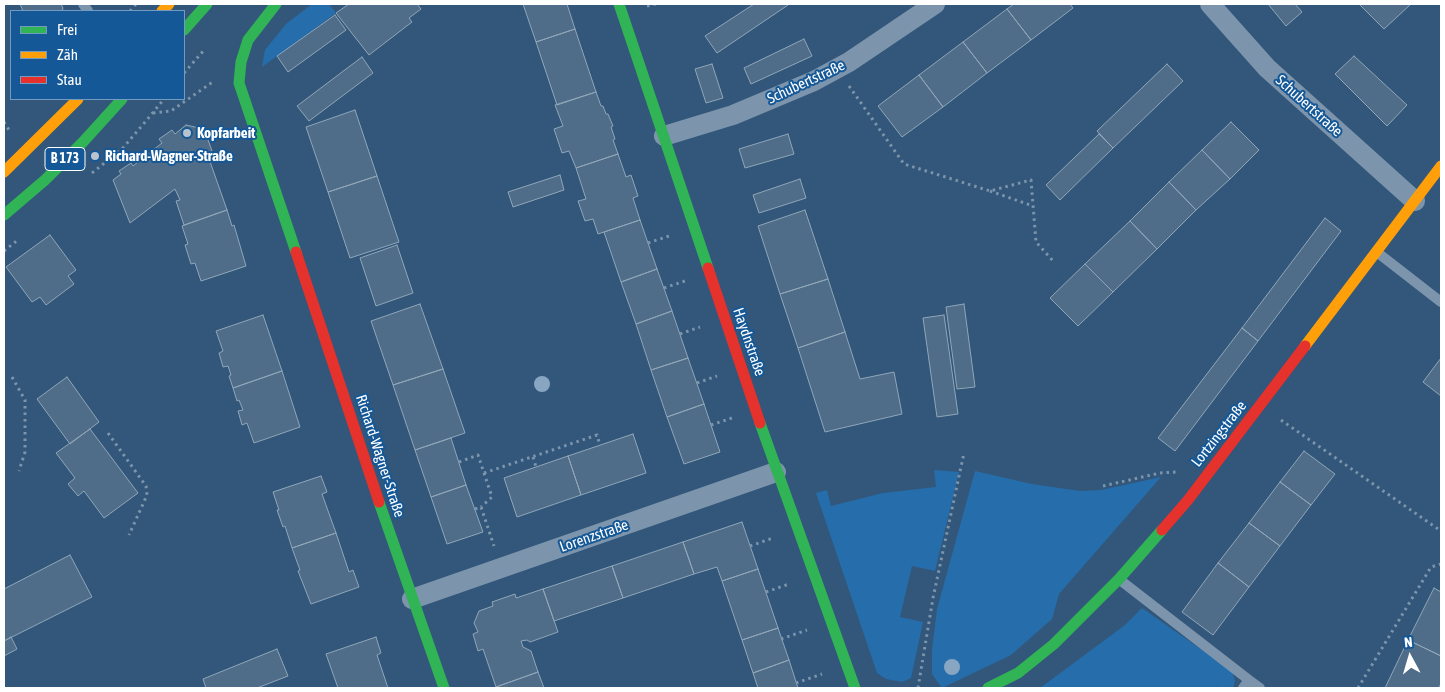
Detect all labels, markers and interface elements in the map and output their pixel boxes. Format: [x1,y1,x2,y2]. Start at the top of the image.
legend [10,10,185,100]
text: Frei [57,21,77,38]
text: Zäh [57,46,78,63]
street label: Schubertstraße [764,56,848,108]
text: Stau [57,71,82,88]
street label: Schubertstraße [1272,71,1346,141]
place label: Kopfarbeit [197,124,255,142]
marker: Kopfarbeit [181,127,193,139]
place label: Richard-Wagner-Straße [105,147,233,165]
road number: B 173 [45,148,85,170]
marker: Richard-Wagner-Straße [89,150,101,162]
street label: Haydnstraße [729,306,769,378]
street label: Richard-Wagner-Straße [352,392,408,520]
street label: Lortzingstraße [1188,397,1250,471]
street label: Lorenzstraße [557,516,631,556]
north arrow [1385,632,1435,682]
text: N [1403,634,1413,650]

